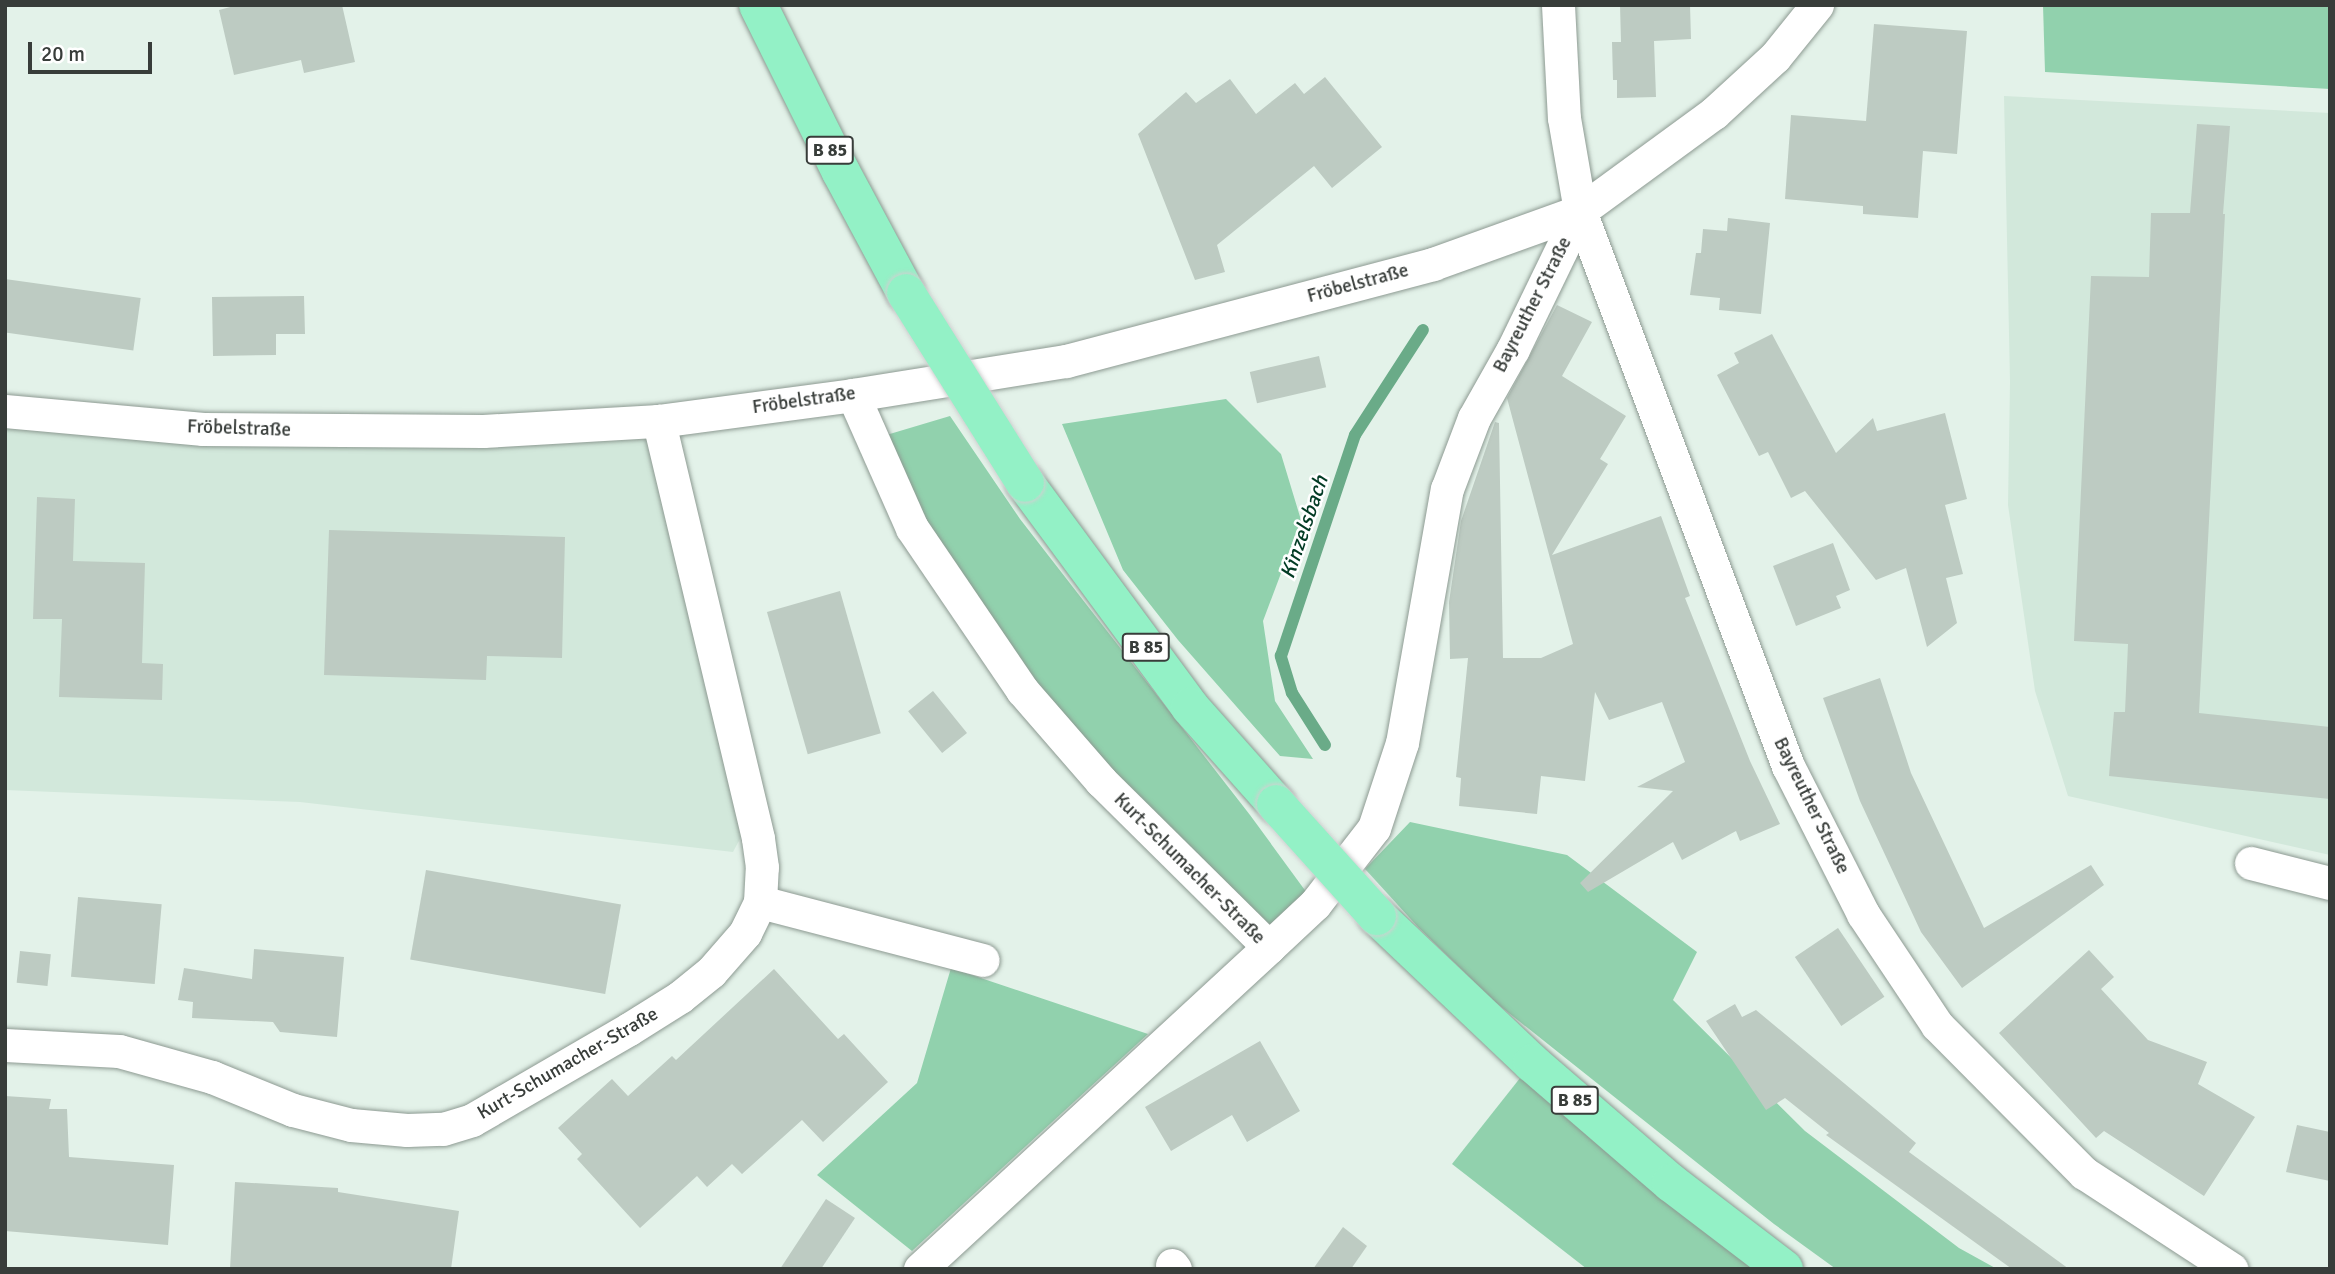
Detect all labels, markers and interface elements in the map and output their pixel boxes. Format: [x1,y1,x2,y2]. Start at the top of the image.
scale bar [32,28,156,72]
text: 20 m [41,41,85,67]
road number: B 85 [806,135,854,164]
street label: Bayreuther Straße [1489,233,1577,377]
street label: Fröbelstraße [1305,260,1411,308]
street label: Fröbelstraße [751,382,857,420]
street label: Fröbelstraße [187,416,291,442]
water label: Kinzelsbach [1275,472,1333,582]
road number: B 85 [1122,632,1170,662]
street label: Bayreuther Straße [1768,734,1854,878]
street label: Kurt-Schumacher-Straße [1109,789,1269,949]
street label: Kurt-Schumacher-Straße [474,1003,662,1125]
road number: B 85 [1550,1086,1600,1114]

